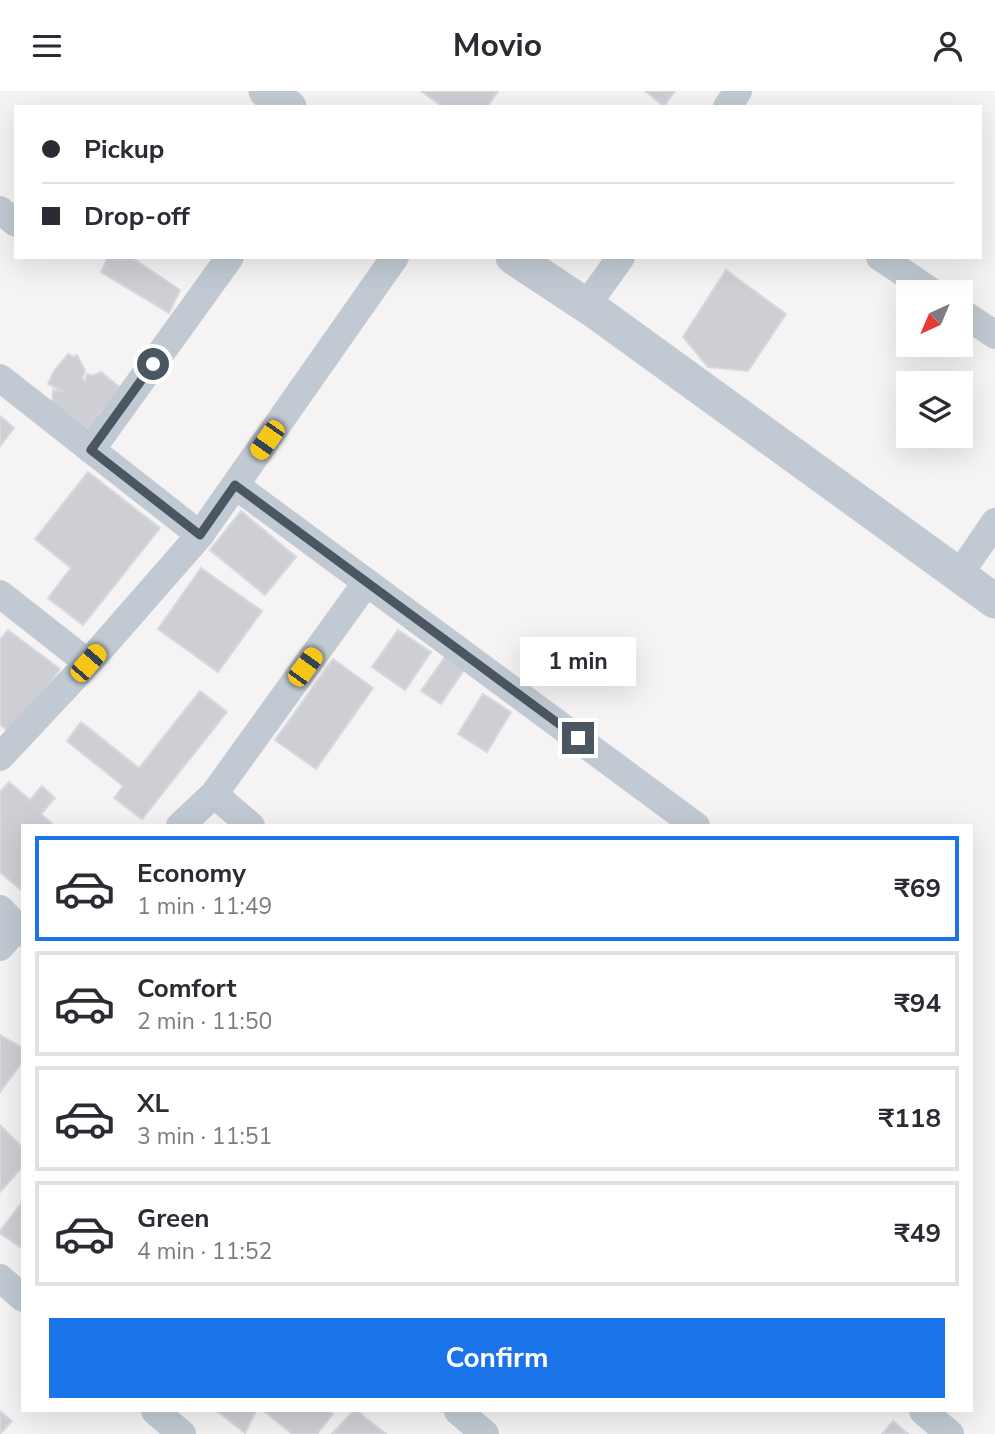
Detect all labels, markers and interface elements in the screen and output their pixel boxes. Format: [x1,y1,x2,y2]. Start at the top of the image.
text: Movio [453,24,542,67]
icon: menu [28,27,66,65]
icon: person [929,27,967,65]
text: Pickup [84,132,164,167]
text: Drop-off [84,199,190,234]
north arrow [896,280,973,357]
map controls [896,280,973,448]
route start [137,348,169,380]
button: layers [896,371,973,448]
car [247,417,288,463]
callout: 1 min [520,637,636,685]
car [67,640,110,686]
car [285,644,326,690]
text: 1 min [548,646,608,677]
route end [562,722,594,754]
text: Economy [137,856,246,891]
icon: car [53,857,116,920]
text: ₹69 [894,871,941,906]
text: 1 min · 11:49 [137,891,272,922]
text: Comfort [137,971,237,1006]
icon: car [53,972,116,1035]
text: ₹94 [894,986,941,1021]
text: 2 min · 11:50 [137,1006,272,1037]
text: XL [137,1086,169,1121]
icon: car [53,1087,116,1150]
text: ₹118 [879,1101,941,1136]
text: 3 min · 11:51 [137,1121,272,1152]
text: Green [137,1201,210,1236]
icon: car [53,1202,116,1265]
text: ₹49 [894,1216,941,1251]
text: 4 min · 11:52 [137,1236,272,1267]
button: Confirm [49,1318,945,1398]

